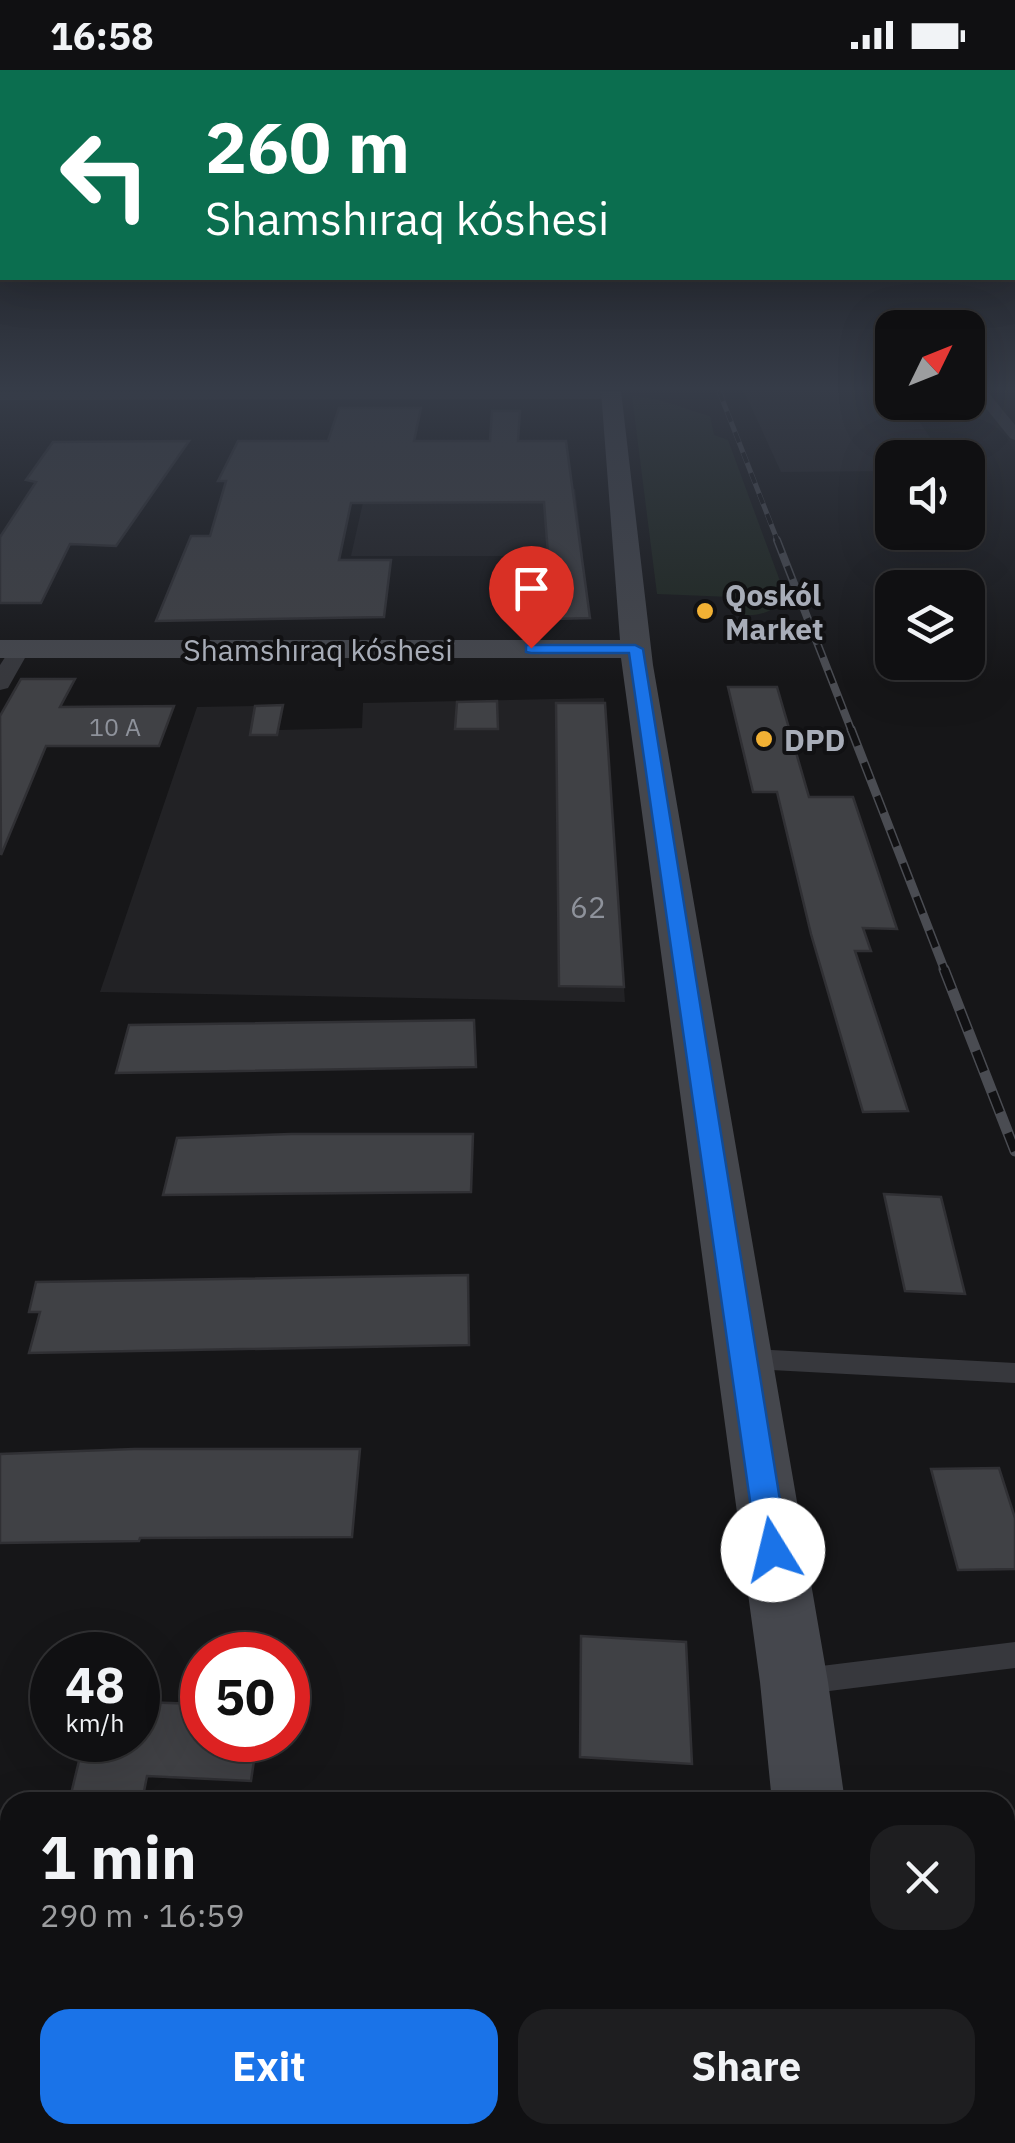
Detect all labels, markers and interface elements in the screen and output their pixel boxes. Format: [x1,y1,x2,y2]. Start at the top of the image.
text: 16:58 [50,11,154,60]
text: 260 m [205,101,410,192]
icon: left [40,110,170,240]
text: Shamshıraq kóshesi [205,189,609,247]
north arrow [875,310,985,420]
map controls [875,310,985,680]
button: sound [875,440,985,550]
pin [489,546,574,649]
icon: arrive [504,561,559,616]
button: layers [875,570,985,680]
place label: Qoskól Market [725,575,824,648]
marker: Qoskól Market [694,600,716,622]
street label: Shamshıraq kóshesi [183,630,453,669]
house number: 10 А [89,710,141,743]
place label: DPD [784,720,846,759]
marker: DPD [753,728,775,750]
house number: 62 [570,887,606,926]
position arrow [721,1498,825,1602]
speed limit sign: 50 [180,1632,310,1762]
text: 48 [65,1652,125,1717]
text: km/h [66,1706,124,1739]
text: 1 min [40,1817,197,1896]
button: close [870,1825,975,1930]
text: 290 m · 16:59 [40,1894,245,1936]
button: Exit [40,2009,498,2124]
button: Share [518,2009,975,2124]

